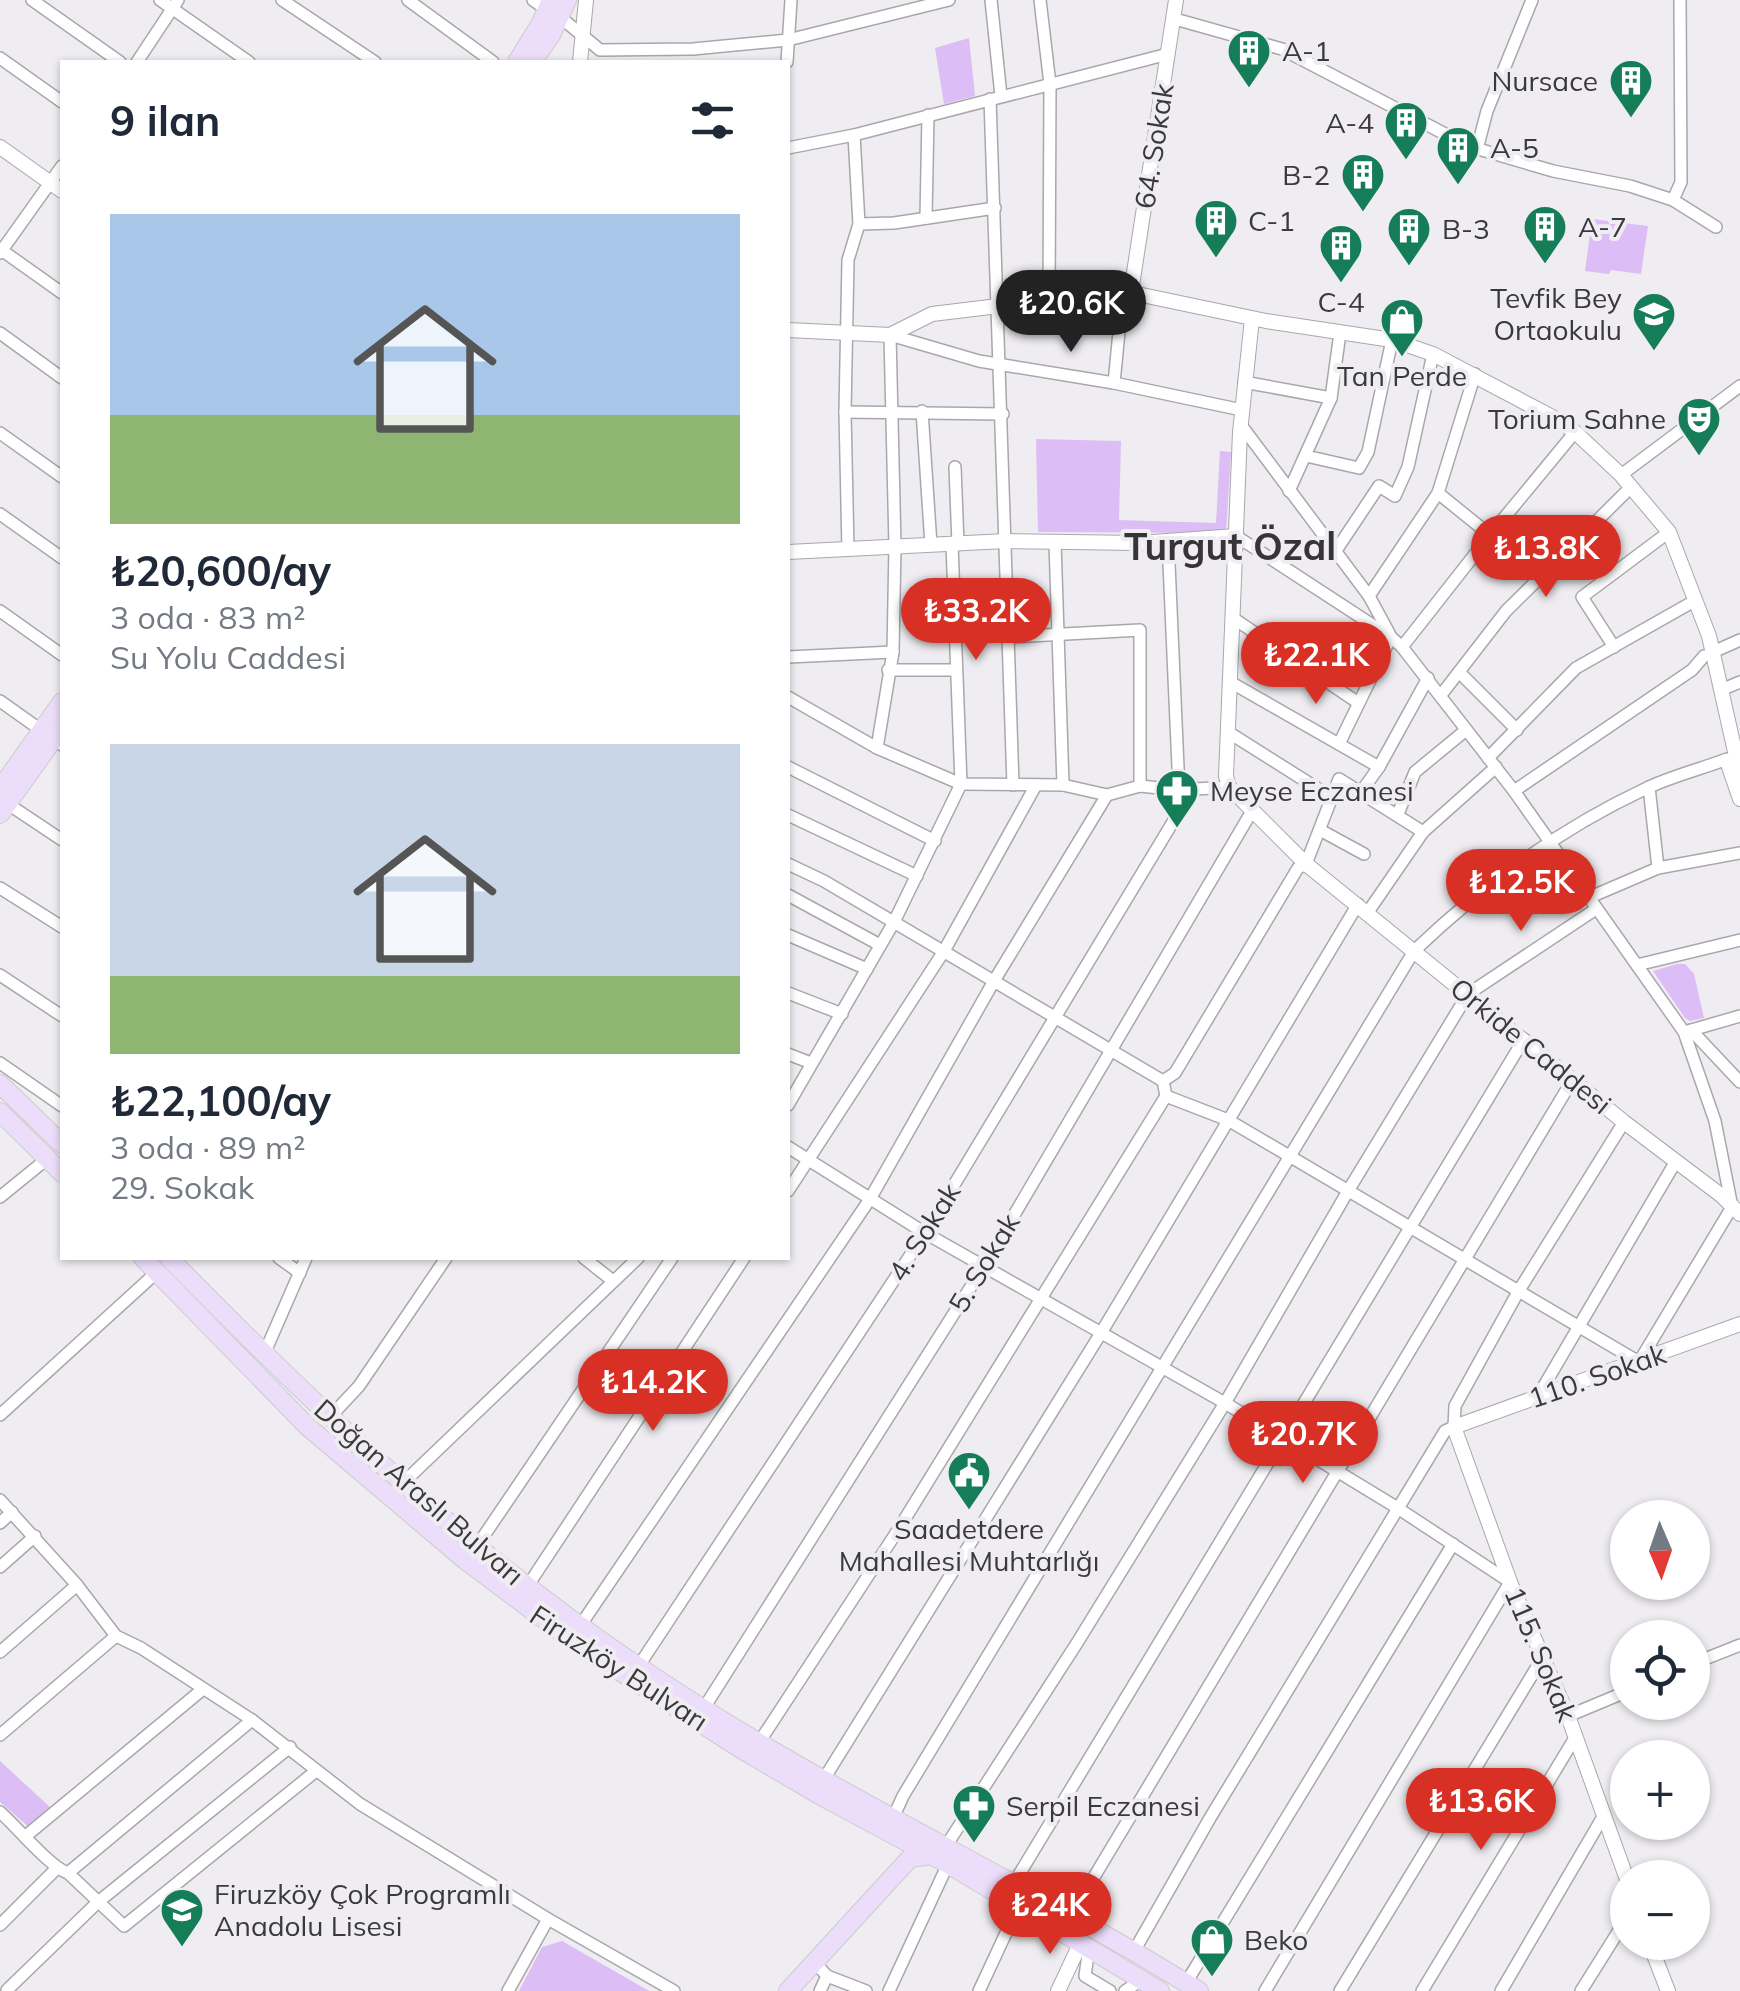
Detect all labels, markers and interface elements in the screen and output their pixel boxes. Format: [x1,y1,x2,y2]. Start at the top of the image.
building icon: A-1 [1226,28,1272,89]
place label: A-1 [1282,33,1331,68]
building icon: Nursace [1608,58,1654,119]
place label: Nursace [1491,63,1598,98]
street label: 64. Sokak [1126,80,1181,211]
icon: filters [685,93,740,148]
text: 9 ilan [110,94,220,147]
building icon: A-4 [1383,100,1429,161]
place label: A-4 [1325,105,1374,140]
building icon: A-5 [1435,125,1481,186]
place label: A-5 [1490,130,1539,165]
building icon: B-2 [1340,152,1386,213]
place label: B-2 [1282,157,1330,192]
building icon: C-1 [1193,198,1239,259]
place label: C-1 [1248,203,1295,238]
building icon: A-7 [1522,204,1568,265]
building icon: B-3 [1386,206,1432,267]
place label: A-7 [1578,209,1627,244]
place label: B-3 [1442,211,1490,246]
building icon: C-4 [1318,223,1364,284]
pin: ₺20.6K [990,270,1152,355]
icon: home [335,279,515,459]
place label: Tevfik Bey Ortaokulu [1490,280,1622,347]
text: ₺20.6K [1018,282,1124,322]
place label: C-4 [1317,284,1365,319]
school or university icon: Tevfik Bey Ortaokulu [1631,291,1677,352]
shop icon: Tan Perde [1379,297,1425,358]
place label: Tan Perde [1337,358,1467,393]
theatre icon: Torium Sahne [1676,396,1722,457]
place label: Torium Sahne [1488,401,1666,436]
pin: ₺13.8K [1465,515,1627,600]
district label: Turgut Özal [1124,522,1336,570]
text: ₺13.8K [1493,527,1599,567]
text: ₺20,600/ay [110,544,331,597]
pin: ₺33.2K [895,578,1057,663]
text: ₺33.2K [923,590,1029,630]
text: 3 oda · 83 m² [110,597,305,637]
pin: ₺22.1K [1235,622,1397,707]
text: ₺22.1K [1263,634,1369,674]
text: Su Yolu Caddesi [110,637,346,677]
pharmacy icon: Meyse Eczanesi [1154,768,1200,829]
place label: Meyse Eczanesi [1210,773,1414,808]
icon: home [335,809,515,989]
pin: ₺12.5K [1440,849,1602,934]
text: ₺12.5K [1468,861,1574,901]
street label: Orkide Caddesi [1444,970,1619,1121]
text: ₺22,100/ay [110,1074,331,1127]
text: 3 oda · 89 m² [110,1127,305,1167]
text: 29. Sokak [110,1167,254,1207]
street label: 4. Sokak [880,1176,968,1287]
street label: 5. Sokak [940,1206,1027,1319]
street label: 110. Sokak [1524,1336,1671,1415]
pin: ₺14.2K [572,1349,734,1434]
text: ₺14.2K [600,1361,706,1401]
street label: Doğan Araslı Bulvarı [307,1391,531,1592]
pin: ₺20.7K [1222,1401,1384,1486]
text: ₺20.7K [1250,1413,1356,1453]
public building icon: Saadetdere Mahallesi Muhtarlığı [946,1450,992,1511]
north arrow [1610,1500,1710,1600]
map controls [1610,1500,1710,1960]
place label: Saadetdere Mahallesi Muhtarlığı [839,1511,1099,1578]
street label: 115. Sokak [1497,1581,1586,1727]
street label: Firuzköy Bulvarı [524,1597,715,1738]
button: locate [1610,1620,1710,1720]
button: + [1610,1740,1710,1840]
pin: ₺13.6K [1400,1768,1562,1853]
text: ₺13.6K [1428,1780,1534,1820]
pharmacy icon: Serpil Eczanesi [951,1783,997,1844]
place label: Serpil Eczanesi [1006,1788,1200,1823]
button: − [1610,1860,1710,1960]
pin: ₺24K [991,1872,1109,1957]
place label: Firuzköy Çok Programlı Anadolu Lisesi [214,1876,511,1943]
text: ₺24K [1011,1884,1089,1924]
school or university icon: Firuzköy Çok Programlı Anadolu Lisesi [159,1887,205,1948]
shop icon: Beko [1189,1917,1235,1978]
place label: Beko [1244,1922,1308,1957]

